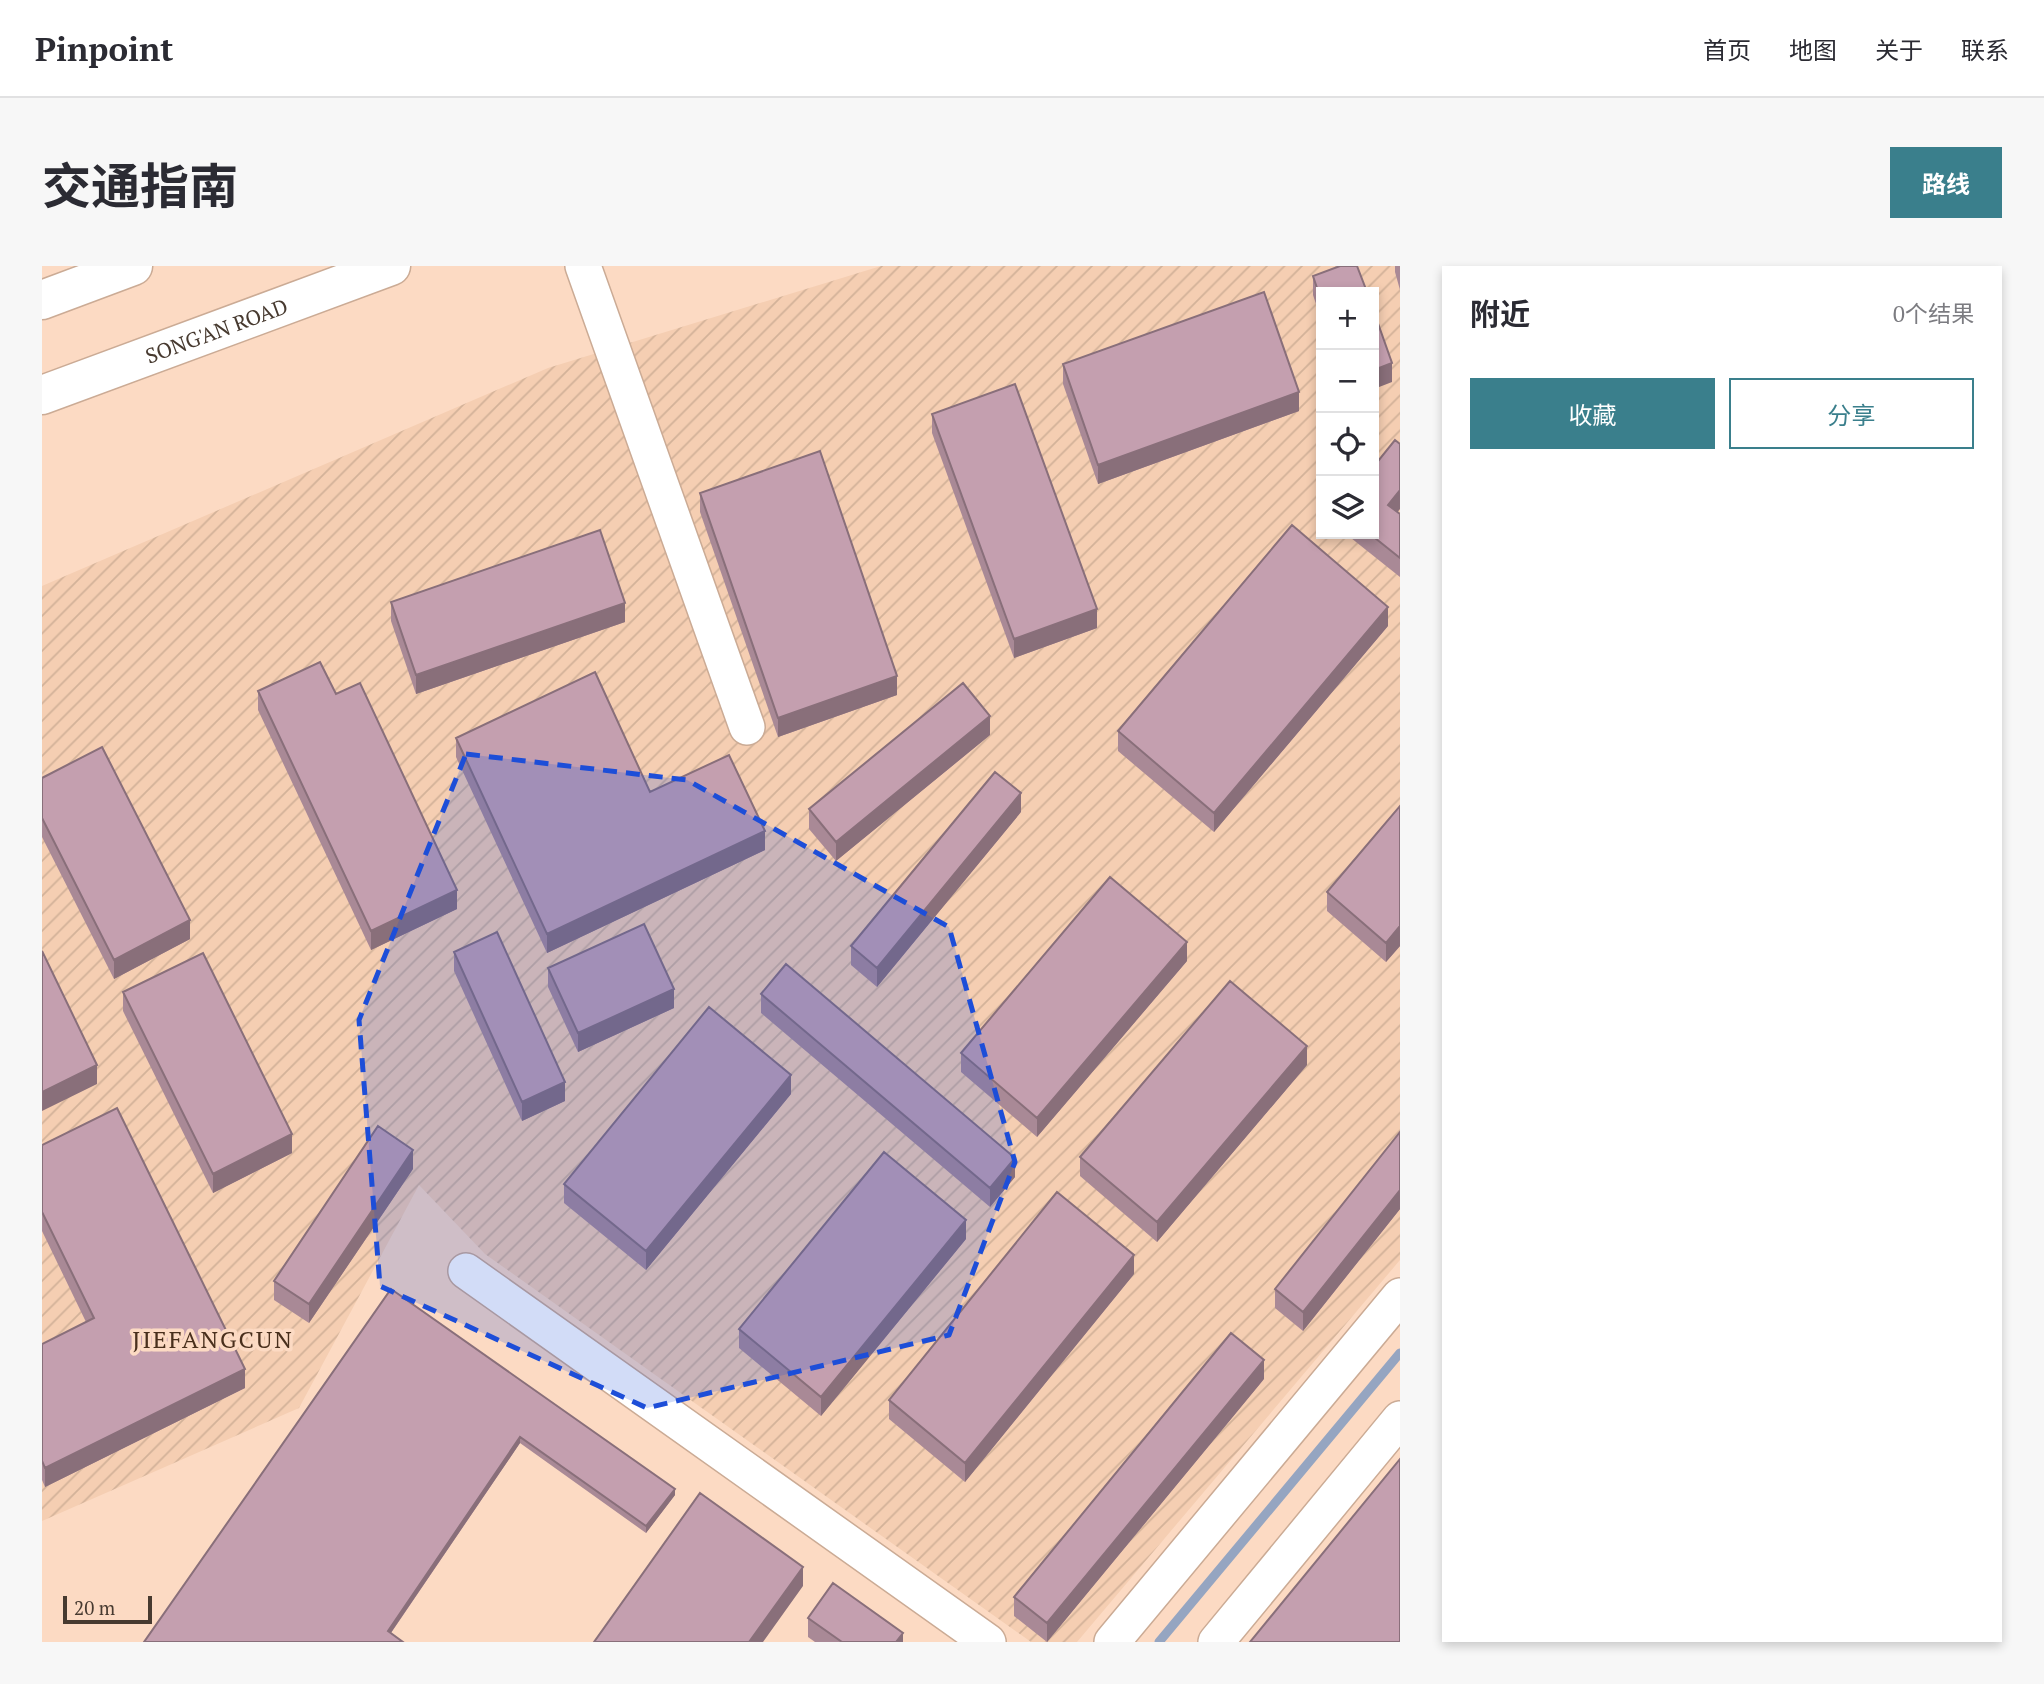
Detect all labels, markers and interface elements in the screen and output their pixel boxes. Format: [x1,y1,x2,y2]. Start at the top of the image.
text: Pinpoint [35,27,173,70]
text: 首页 [1703,34,1751,66]
text: 地图 [1789,34,1837,66]
text: 关于 [1875,34,1923,66]
text: 联系 [1961,34,2009,66]
button: 路线 [1890,147,2002,218]
text: 交通指南 [42,153,238,218]
map controls [1316,287,1379,539]
button: + [1316,287,1379,350]
street label: SONG'AN ROAD [141,291,292,370]
text: 附近 [1470,294,1530,334]
text: 0个结果 [1893,298,1974,329]
button: − [1316,350,1379,413]
button: 收藏 [1470,378,1715,449]
button: 分享 [1729,378,1974,449]
button: locate [1316,413,1379,476]
button: layers [1316,476,1379,539]
district label: JIEFANGCUN [132,1323,294,1355]
scale bar [63,1593,152,1625]
text: 20 m [74,1595,115,1620]

